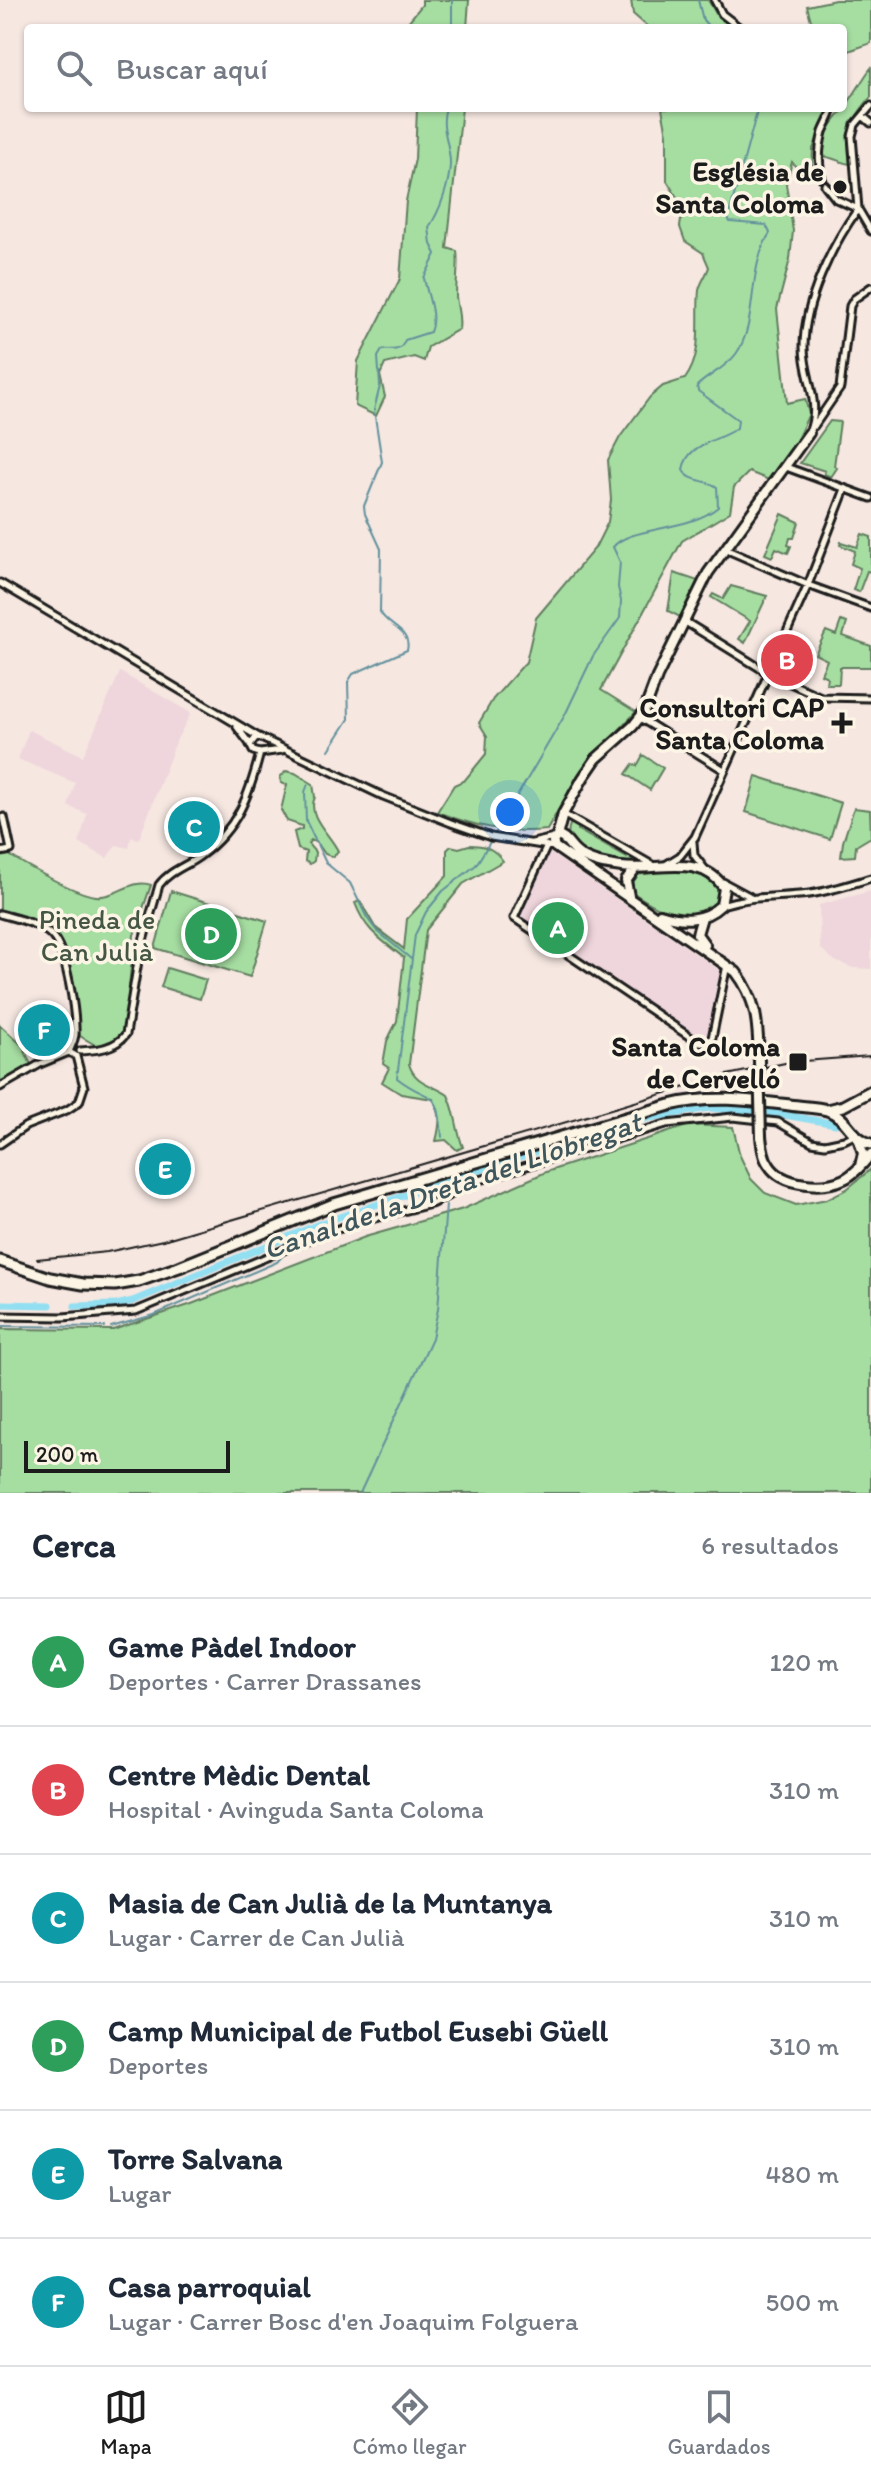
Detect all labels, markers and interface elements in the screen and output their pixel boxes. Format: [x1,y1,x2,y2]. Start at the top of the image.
search box [24,24,847,112]
icon: search [52,46,96,90]
text: Buscar aquí [116,50,268,87]
place label: Església de Santa Coloma [655,154,824,220]
marker: Església de Santa Coloma [831,178,849,196]
pin: B [761,630,813,690]
place label: Consultori CAP Santa Coloma [639,690,824,756]
marker: Consultori CAP Santa Coloma [831,712,853,734]
your location [490,792,530,832]
pin: C [168,797,220,857]
pin: A [532,898,584,958]
park label: Pineda de Can Julià [39,902,155,968]
pin: D [185,904,237,964]
pin: F [18,1000,70,1060]
place label: Santa Coloma de Cervelló [611,1029,780,1095]
marker: Santa Coloma de Cervelló [787,1051,809,1073]
water label: Canal de la Dreta del Llobregat [258,1102,649,1267]
pin: E [139,1139,191,1199]
scale bar [24,1437,230,1473]
text: 200 m [36,1441,98,1468]
text: Cerca [32,1525,116,1566]
text: 6 resultados [701,1529,839,1561]
text: Game Pàdel Indoor [108,1628,356,1665]
text: A [50,1646,66,1678]
text: 120 m [770,1646,839,1678]
text: Deportes · Carrer Drassanes [108,1665,422,1697]
text: Centre Mèdic Dental [108,1756,370,1793]
text: B [50,1774,66,1806]
text: 310 m [769,1774,839,1806]
text: Hospital · Avinguda Santa Coloma [108,1793,484,1825]
text: Masia de Can Julià de la Muntanya [108,1884,552,1921]
text: C [50,1902,66,1934]
text: 310 m [769,1902,839,1934]
text: Lugar · Carrer de Can Julià [108,1921,404,1953]
text: Camp Municipal de Futbol Eusebi Güell [108,2012,608,2049]
text: D [49,2030,67,2062]
text: 310 m [769,2030,839,2062]
text: Deportes [108,2049,208,2081]
text: Torre Salvana [108,2140,282,2177]
text: E [51,2158,65,2190]
text: 480 m [765,2158,839,2190]
text: Lugar [108,2177,171,2209]
text: Casa parroquial [108,2268,311,2305]
text: F [51,2286,65,2318]
text: 500 m [766,2286,839,2318]
text: Lugar · Carrer Bosc d'en Joaquim Folguera [108,2305,578,2337]
tab: Mapa [100,2385,152,2460]
tab: Cómo llegar [353,2385,467,2460]
tab: Guardados [667,2385,771,2460]

